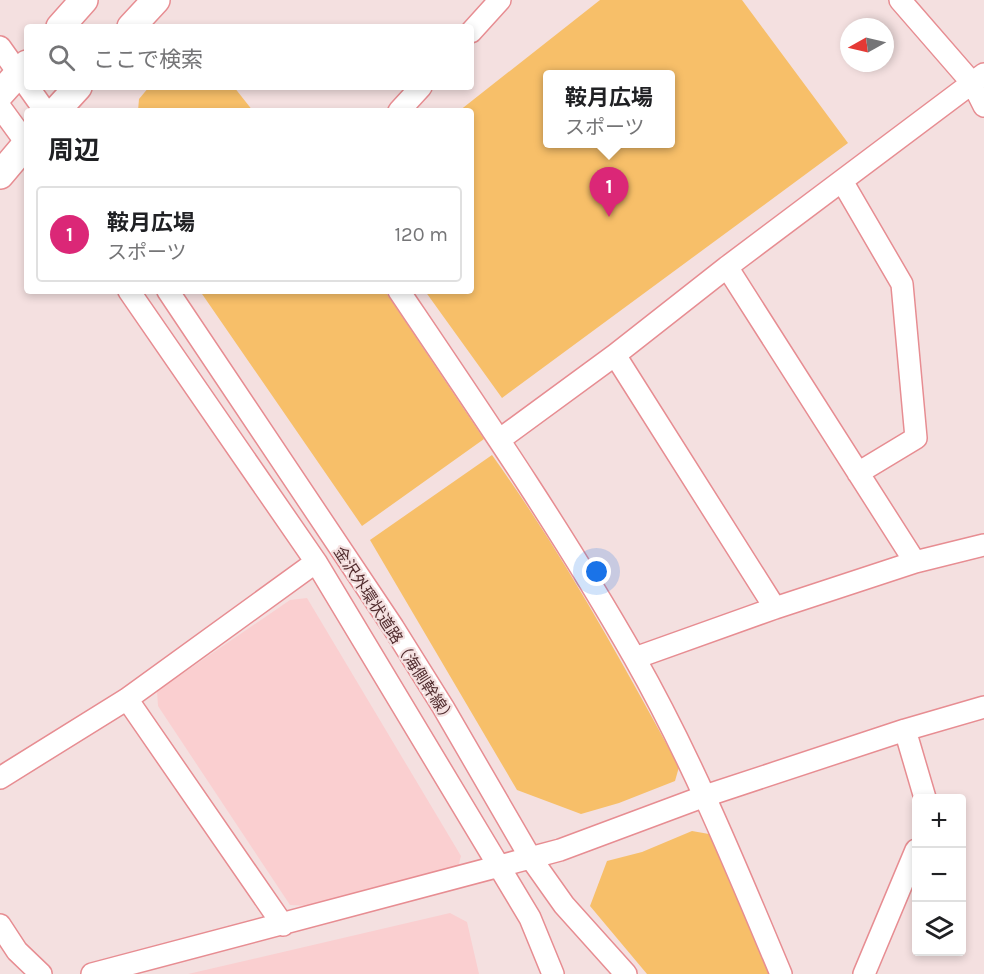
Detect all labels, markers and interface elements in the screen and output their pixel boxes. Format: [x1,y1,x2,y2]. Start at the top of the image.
north arrow [840,18,894,72]
search box [24,24,474,90]
icon: search [45,41,78,74]
text: ここで検索 [93,47,203,73]
popup [543,70,675,148]
text: 鞍月広場 [565,85,653,111]
text: スポーツ [565,116,645,139]
text: 周辺 [48,135,100,166]
pin: 1 [590,168,628,217]
text: 鞍月広場 [107,210,195,236]
text: 1 [66,223,73,246]
text: 120 m [394,223,448,246]
text: スポーツ [107,241,187,264]
street label: 金沢外環状道路（海側幹線） [330,543,459,728]
your location [582,557,611,586]
map controls [912,794,966,956]
button: + [912,794,966,848]
button: − [912,848,966,902]
button: layers [912,902,966,956]

